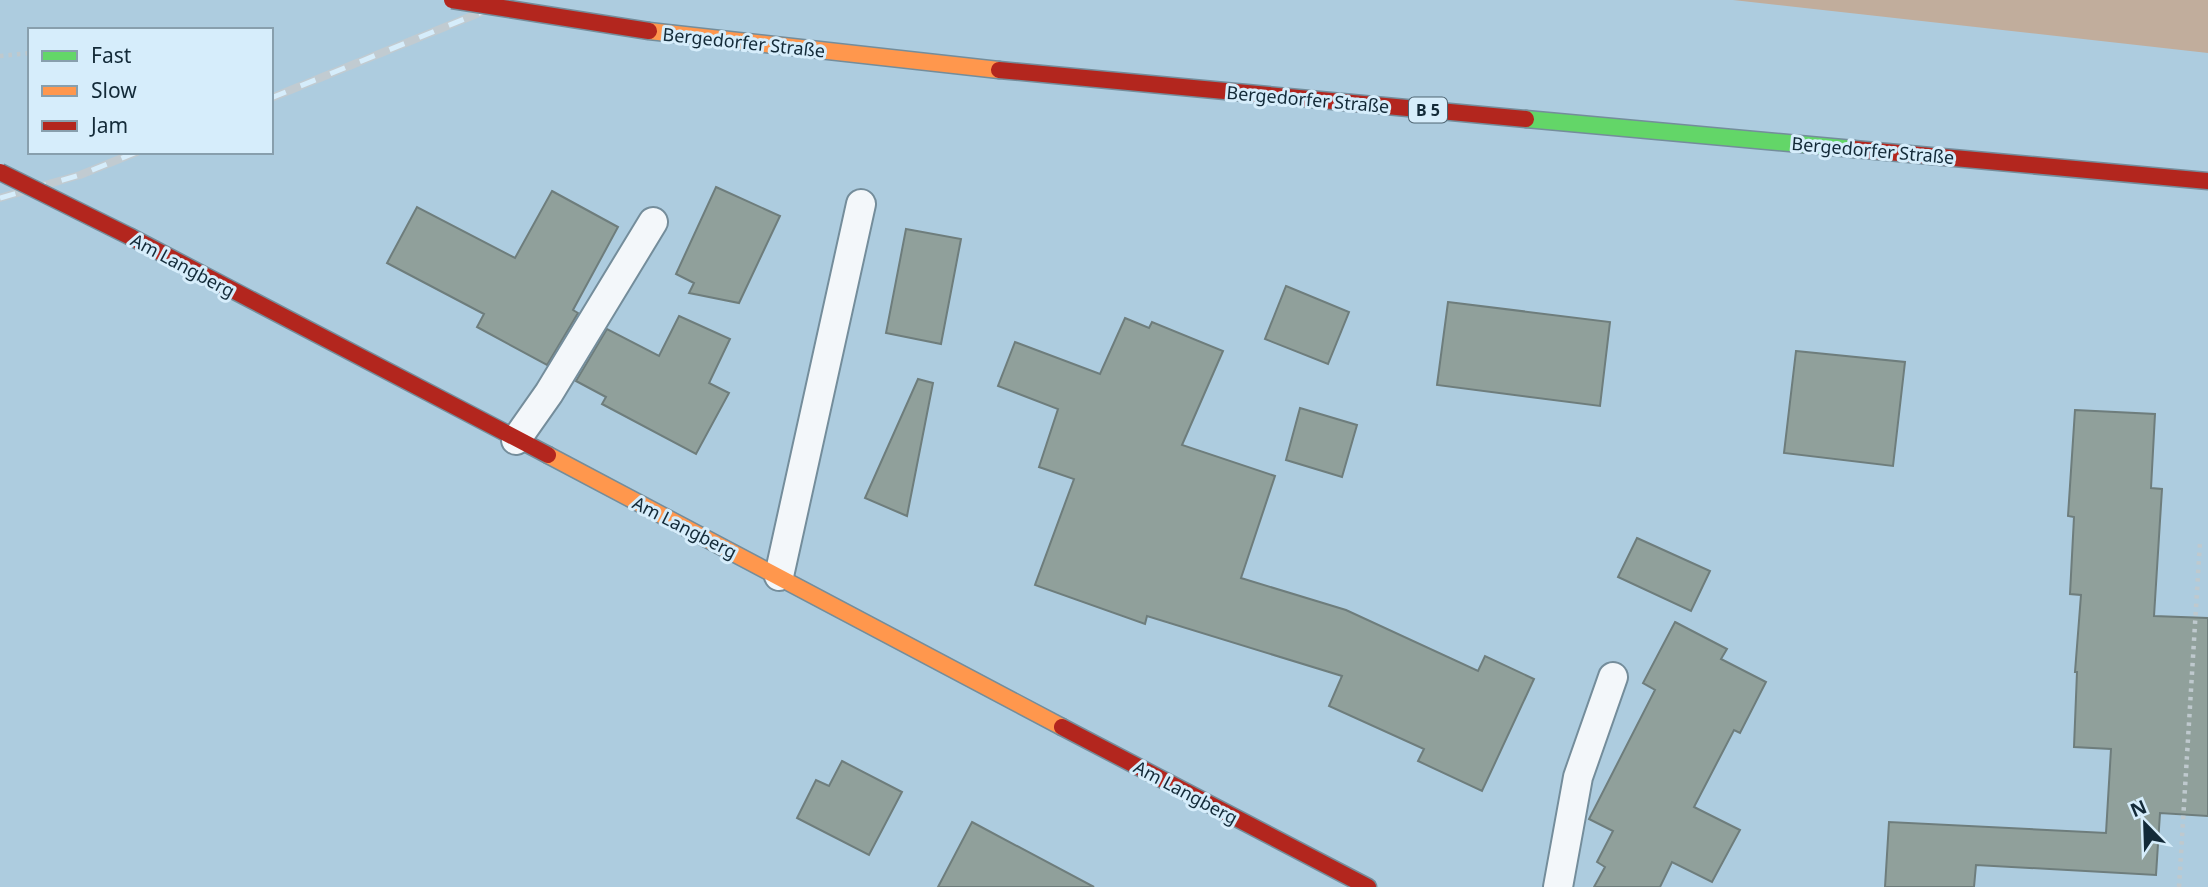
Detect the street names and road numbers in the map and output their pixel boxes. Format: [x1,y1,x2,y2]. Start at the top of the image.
street label: Bergedorfer Straße [662,22,826,62]
street label: Bergedorfer Straße [1226,80,1390,118]
road number: B 5 [1409,97,1447,122]
street label: Bergedorfer Straße [1791,131,1955,169]
street label: Am Langberg [127,228,239,302]
street label: Am Langberg [629,490,741,564]
street label: Am Langberg [1130,755,1242,829]

